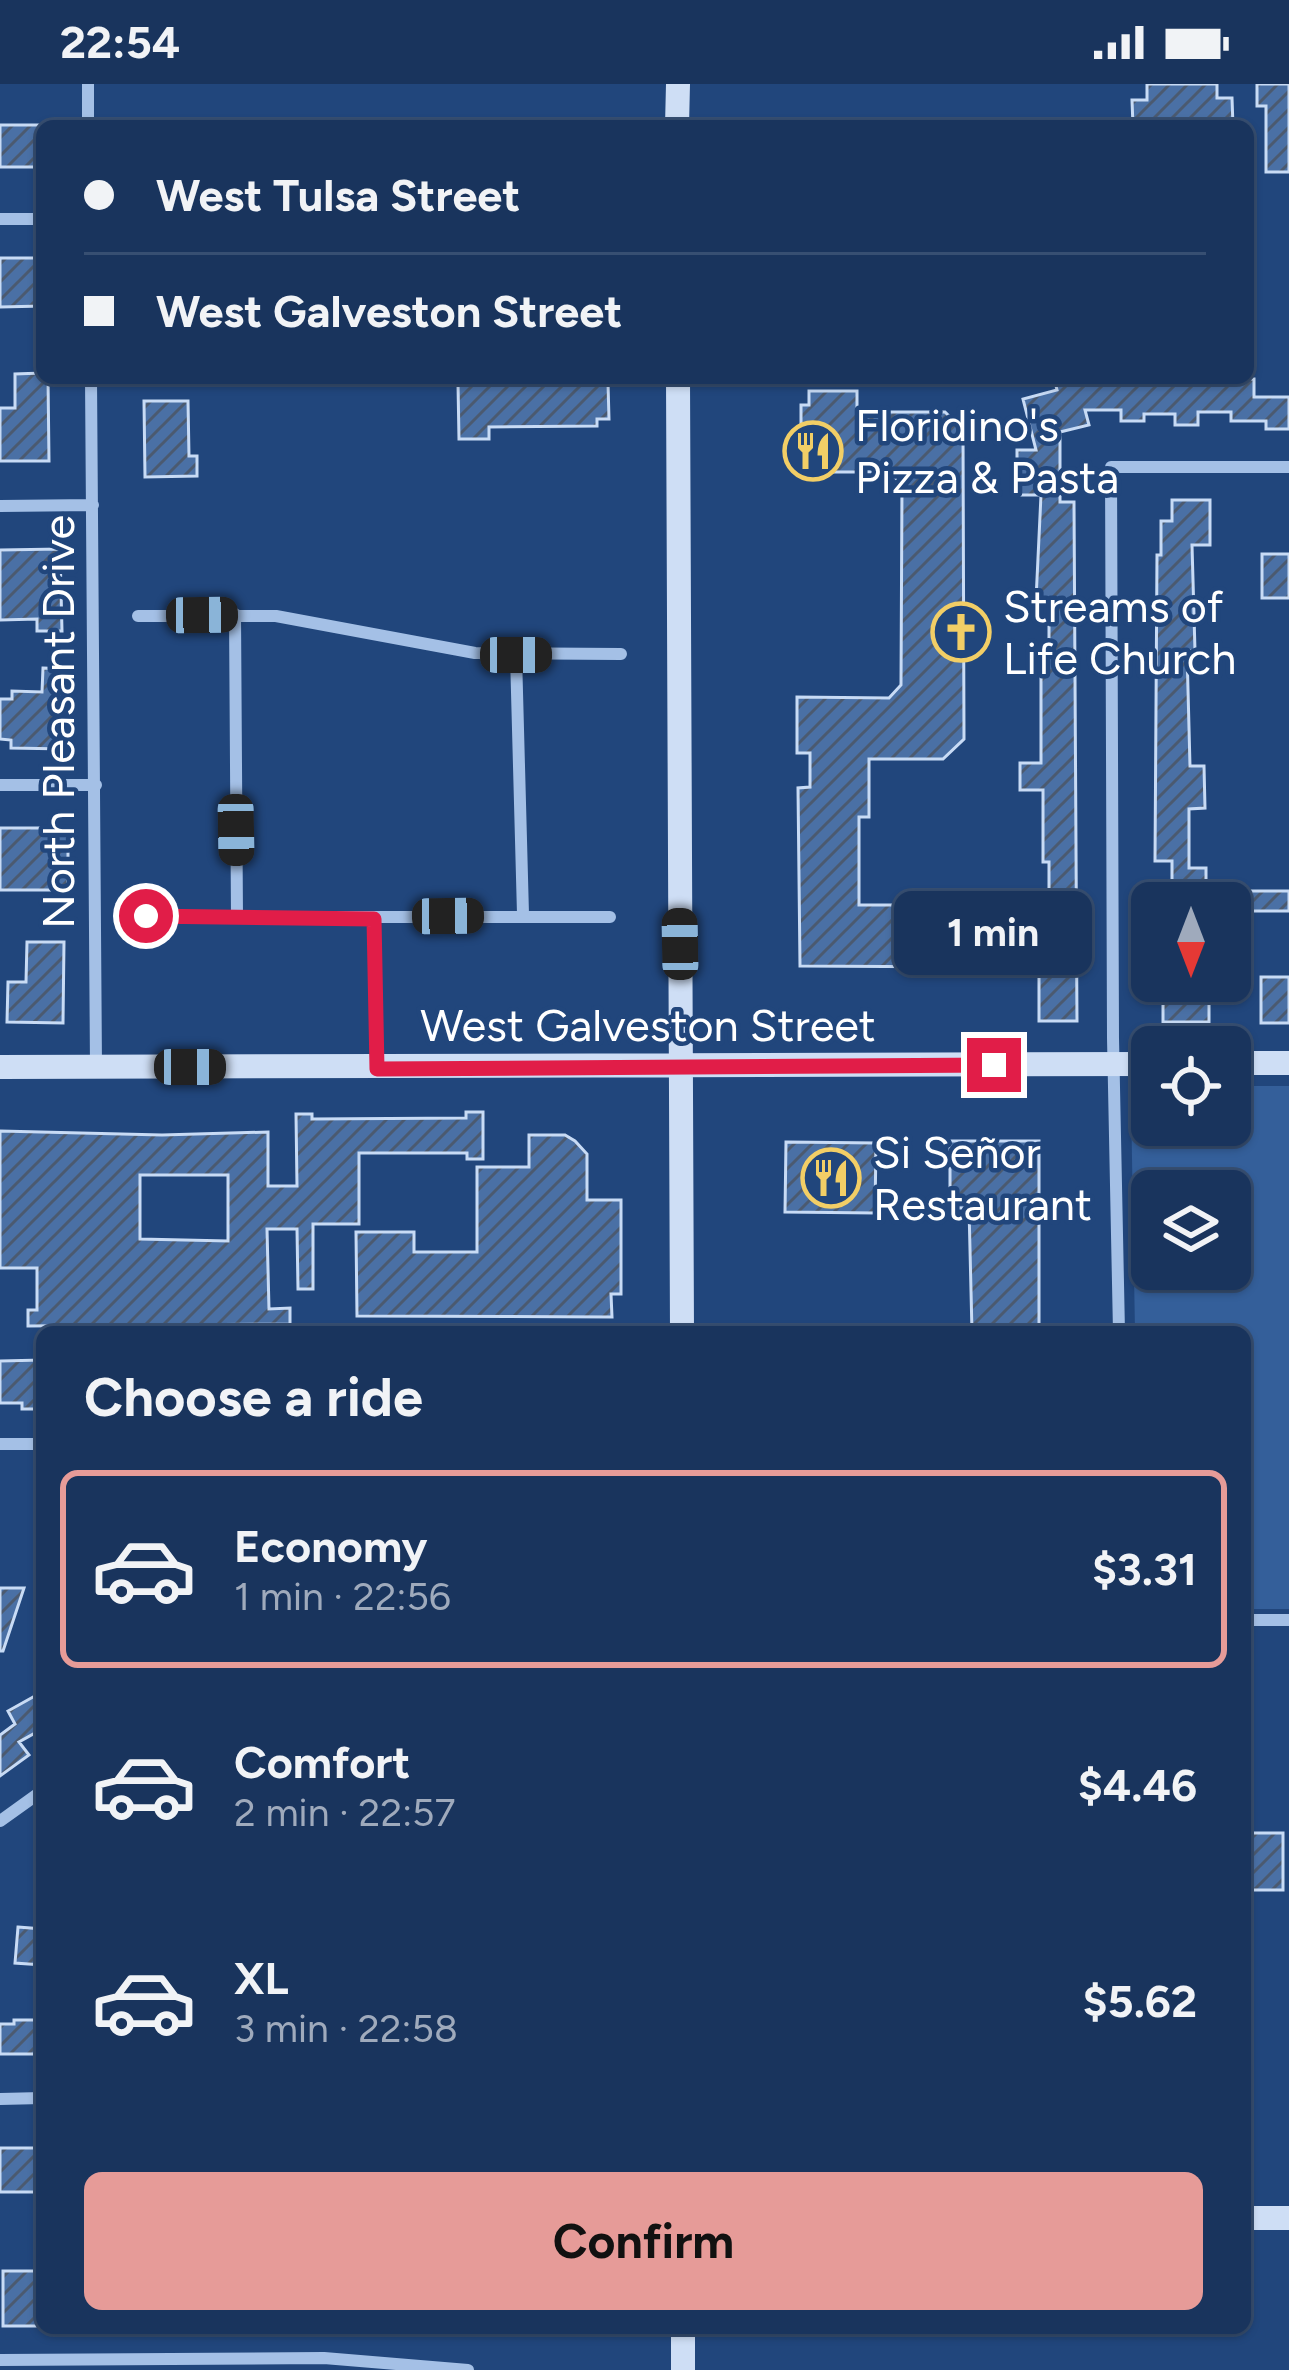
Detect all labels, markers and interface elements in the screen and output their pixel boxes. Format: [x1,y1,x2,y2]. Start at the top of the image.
text: 22:54 [60,15,180,69]
text: West Tulsa Street [156,168,520,222]
text: West Galveston Street [156,284,622,338]
place label: Floridino's Pizza & Pasta [855,398,1119,504]
restaurant icon: Floridino's Pizza & Pasta [782,420,844,482]
street label: North Pleasant Drive [31,515,85,929]
place label: Streams of Life Church [1003,579,1236,685]
car [166,596,238,634]
church icon: Streams of Life Church [930,601,992,663]
car [480,637,552,673]
car [217,794,255,866]
north arrow [1131,882,1251,1002]
map controls [1131,882,1251,1290]
route start [119,889,173,943]
callout: 1 min [895,891,1093,975]
car [412,897,484,935]
car [661,908,699,980]
text: 1 min [947,909,1039,956]
street label: West Galveston Street [420,998,876,1052]
button: locate [1131,1026,1251,1146]
route end [967,1038,1021,1092]
car [154,1049,226,1085]
place label: Si Señor Restaurant [873,1125,1092,1231]
restaurant icon: Si Señor Restaurant [800,1147,862,1209]
button: layers [1131,1170,1251,1290]
text: Choose a ride [84,1365,423,1430]
icon: car [90,1515,198,1623]
text: Economy [234,1519,427,1573]
text: $3.31 [1092,1542,1197,1596]
text: 1 min · 22:56 [234,1573,451,1620]
icon: car [90,1731,198,1839]
text: Comfort [234,1735,410,1789]
text: $4.46 [1078,1758,1197,1812]
text: 2 min · 22:57 [234,1789,455,1836]
icon: car [90,1947,198,2055]
text: XL [234,1951,289,2005]
text: $5.62 [1083,1974,1197,2028]
text: 3 min · 22:58 [234,2005,458,2052]
button: Confirm [84,2172,1203,2310]

